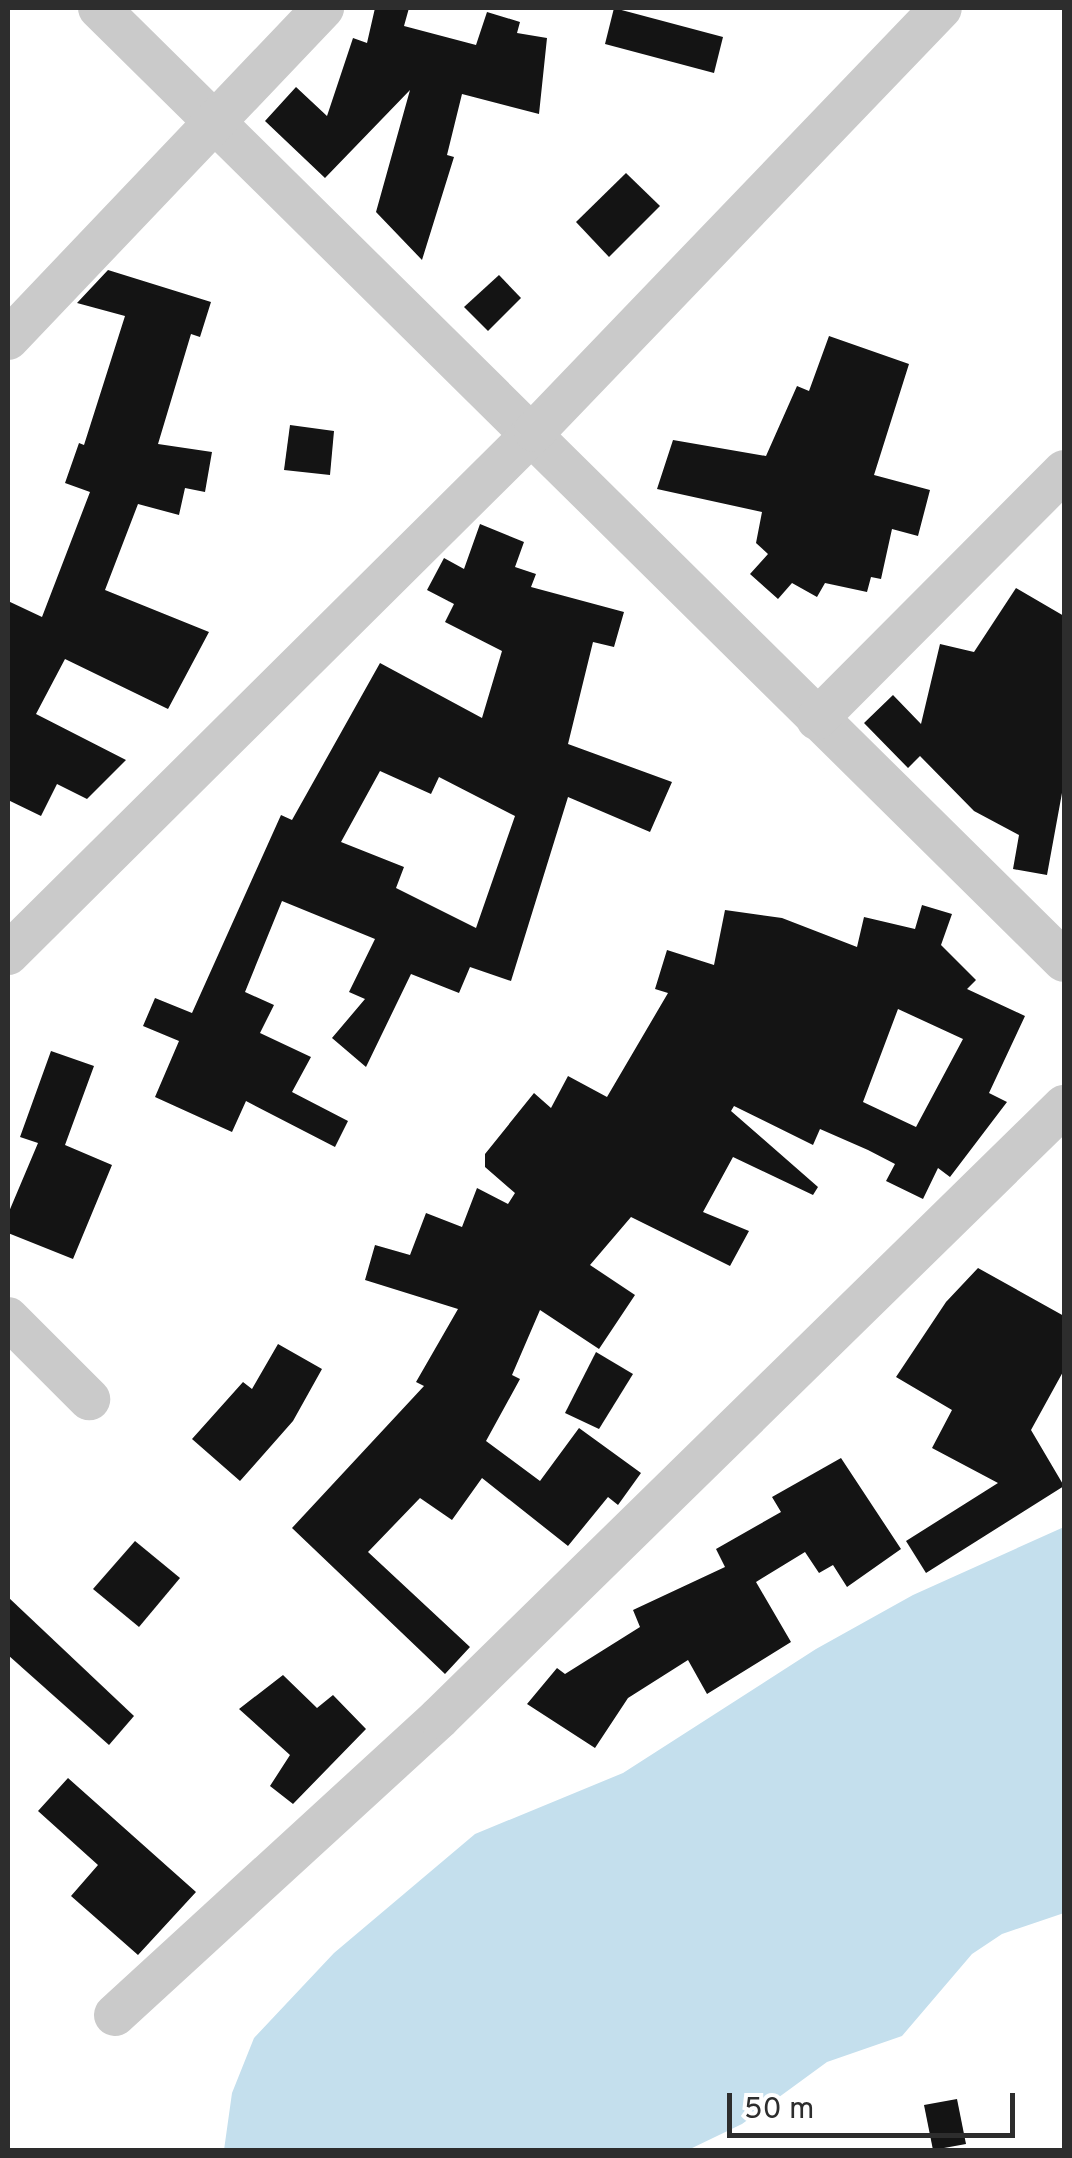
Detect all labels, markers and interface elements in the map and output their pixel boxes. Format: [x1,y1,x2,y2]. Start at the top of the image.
scale bar [732,2073,1020,2135]
text: 50 m [744,2092,814,2129]

